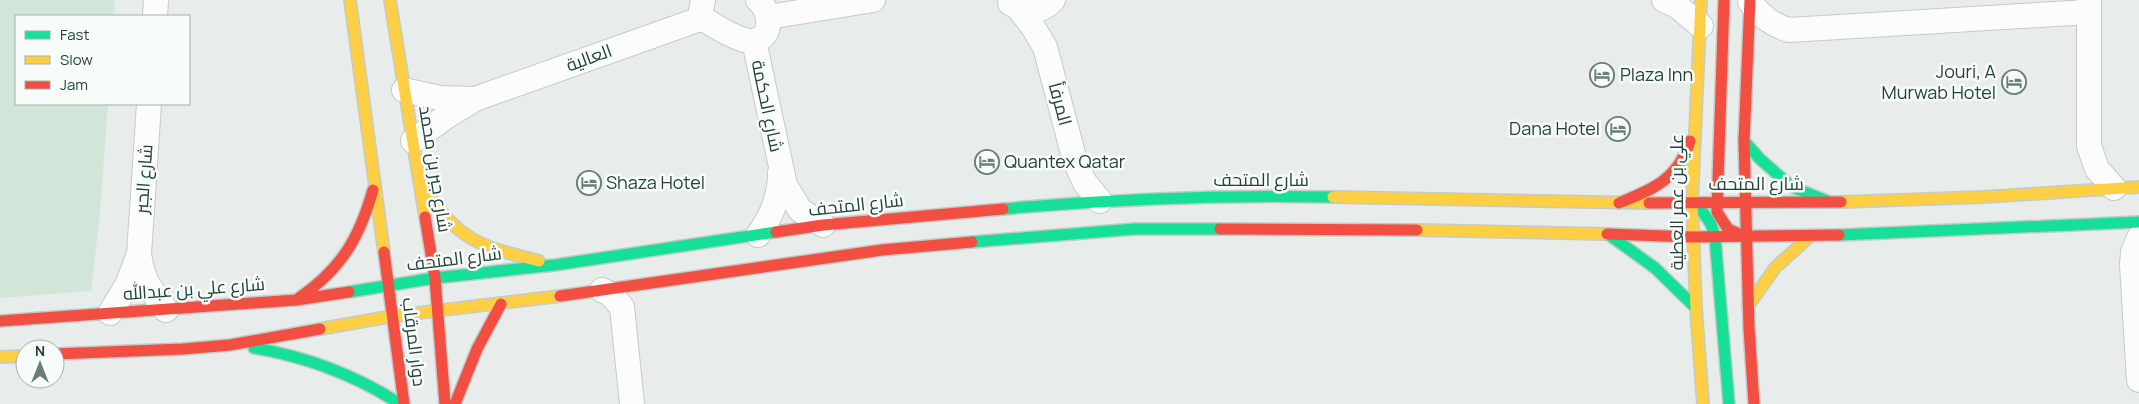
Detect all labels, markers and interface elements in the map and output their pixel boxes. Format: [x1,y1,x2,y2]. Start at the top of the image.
legend [15,15,190,105]
text: Fast [60,24,89,45]
street label: العالية [562,38,615,76]
text: Slow [60,49,93,70]
street label: شارع الحكمة [746,58,789,154]
place label: Jouri, A Murwab Hotel [1882,59,1997,104]
hotel icon: Plaza Inn [1589,62,1615,88]
place label: Plaza Inn [1620,62,1693,86]
hotel icon: Jouri, A Murwab Hotel [2001,69,2027,95]
text: Jam [60,74,88,95]
street label: المرفأ [1044,80,1078,128]
street label: شارع جبر بن محمد [413,104,458,234]
place label: Dana Hotel [1509,116,1600,140]
hotel icon: Dana Hotel [1605,116,1631,142]
street label: علي بن عمر العطية [1664,134,1691,270]
street label: شارع الجبر [129,143,158,216]
hotel icon: Quantex Qatar [974,149,1000,175]
place label: Quantex Qatar [1004,149,1126,173]
street label: شارع المتحف [1213,167,1309,192]
hotel icon: Shaza Hotel [576,170,602,196]
place label: Shaza Hotel [606,170,705,194]
street label: شارع المتحف [1708,171,1804,196]
street label: شارع المتحف [807,187,905,222]
street label: شارع المتحف [405,240,503,277]
street label: شارع علي بن عبدالله [122,271,266,308]
street label: دوار المرقاب [398,296,432,388]
north arrow [15,339,65,389]
text: N [35,341,45,360]

